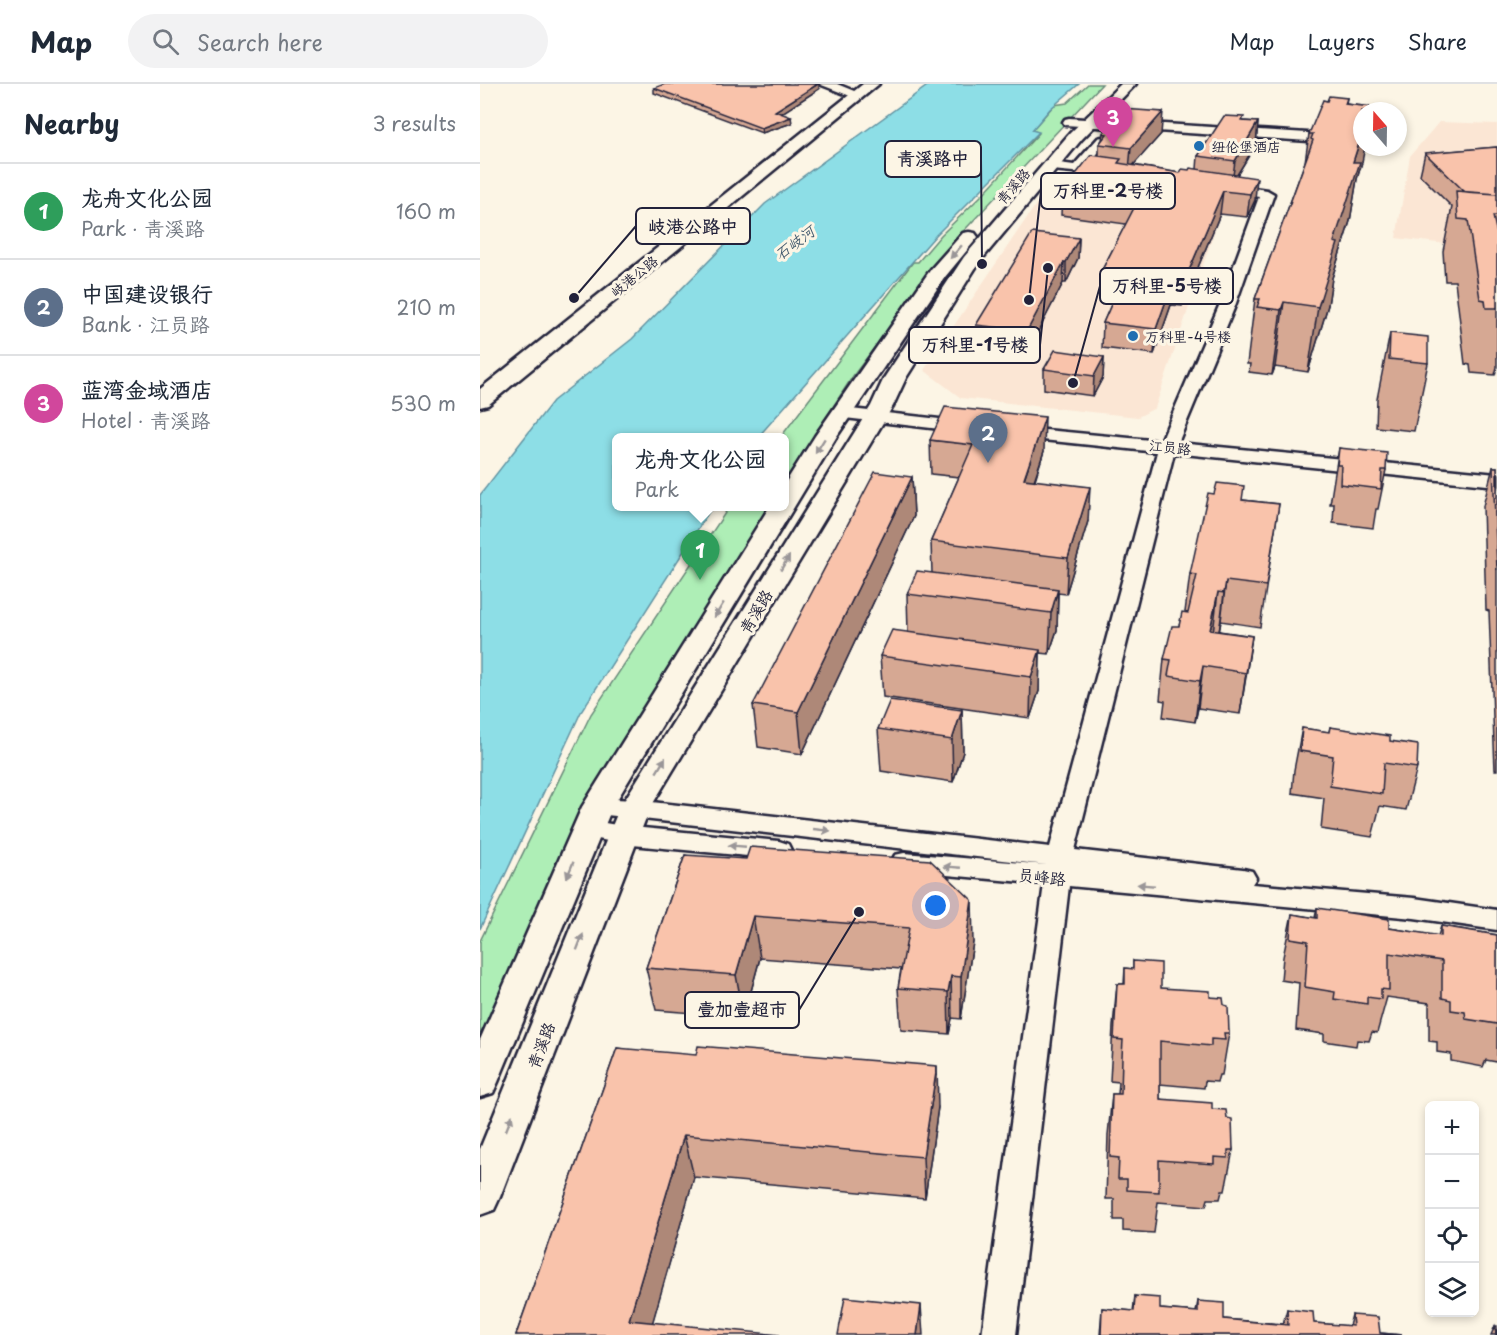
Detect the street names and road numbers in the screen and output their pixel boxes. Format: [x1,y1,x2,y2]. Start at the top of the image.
street label: 青溪路 [991,163,1035,209]
street label: 岐港公路 [606,250,662,302]
street label: 江员路 [1148,434,1192,460]
street label: 青溪路 [732,584,778,638]
street label: 员峰路 [1017,862,1067,890]
street label: 青溪路 [520,1018,560,1072]

